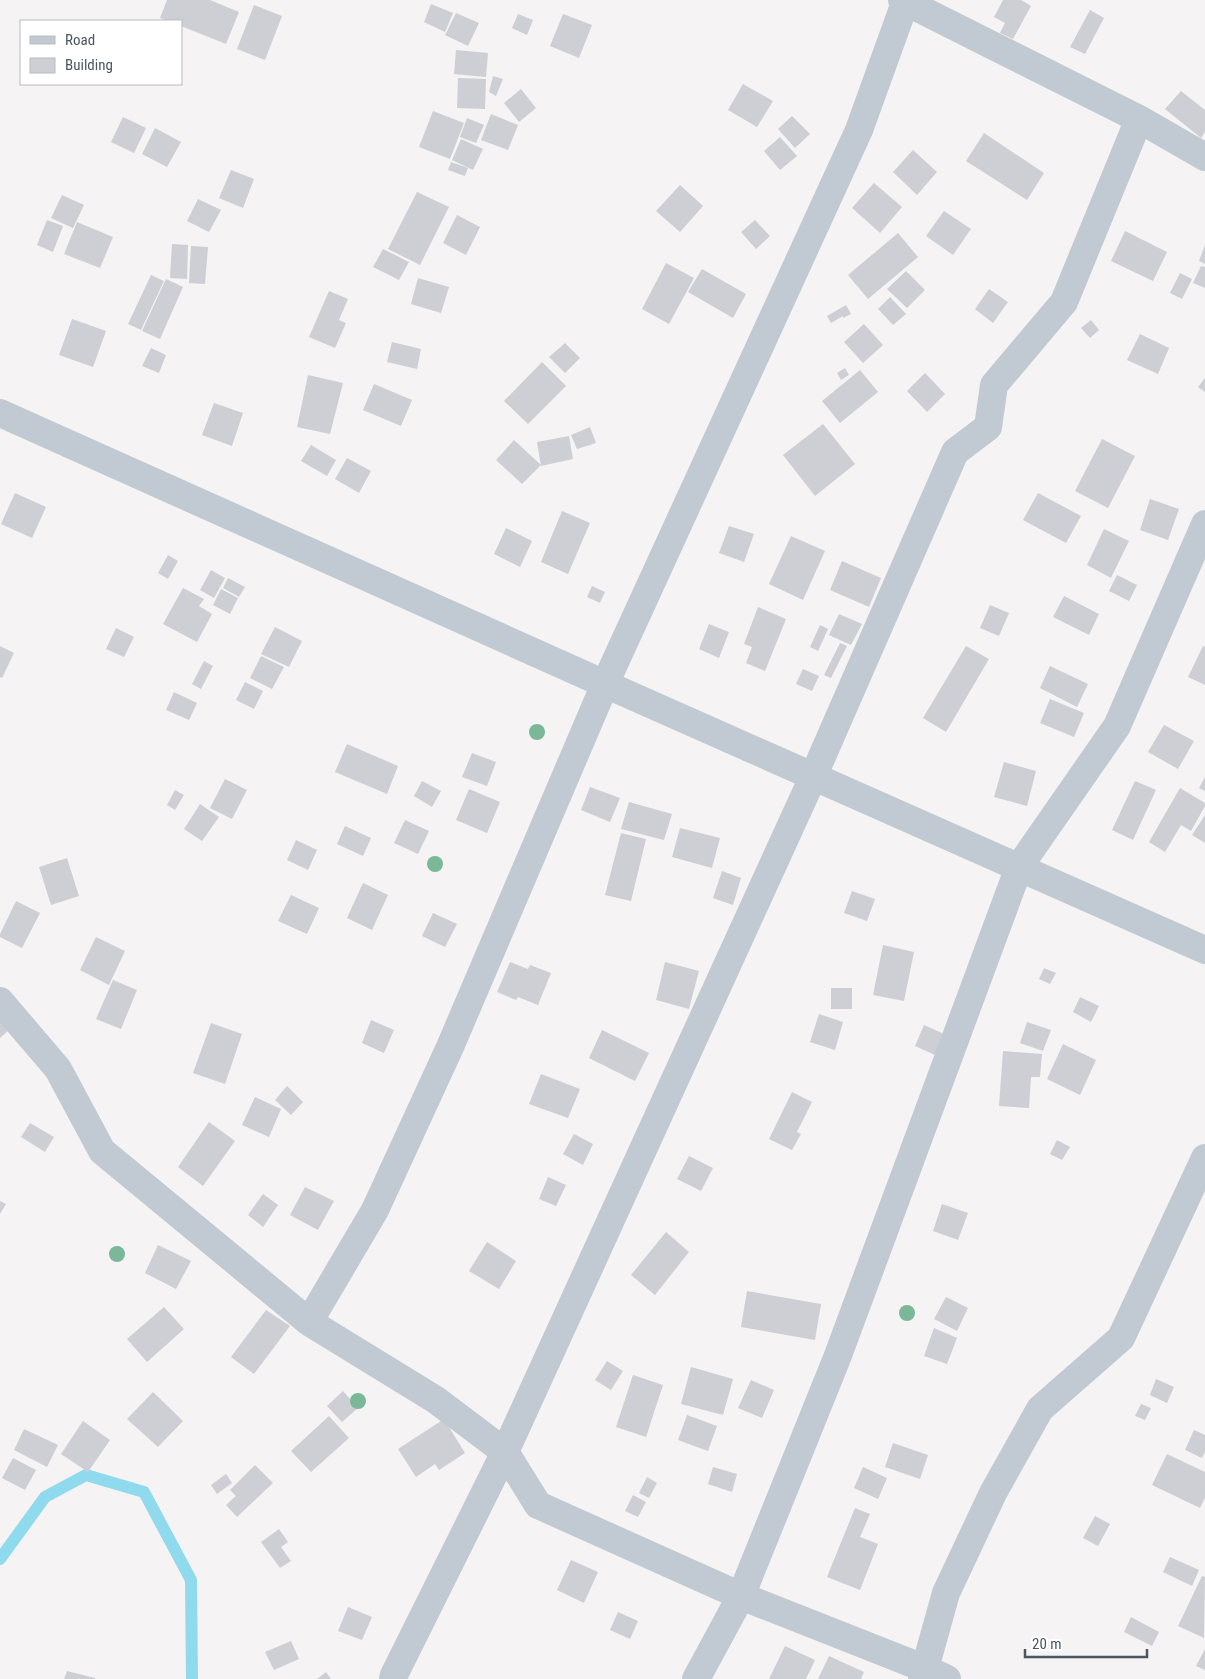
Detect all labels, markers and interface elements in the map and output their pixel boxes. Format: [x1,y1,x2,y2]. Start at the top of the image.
legend [20,20,182,85]
text: Road [65,31,95,49]
text: Building [65,56,113,74]
scale bar [1025,1626,1148,1658]
text: 20 m [1032,1635,1062,1653]

